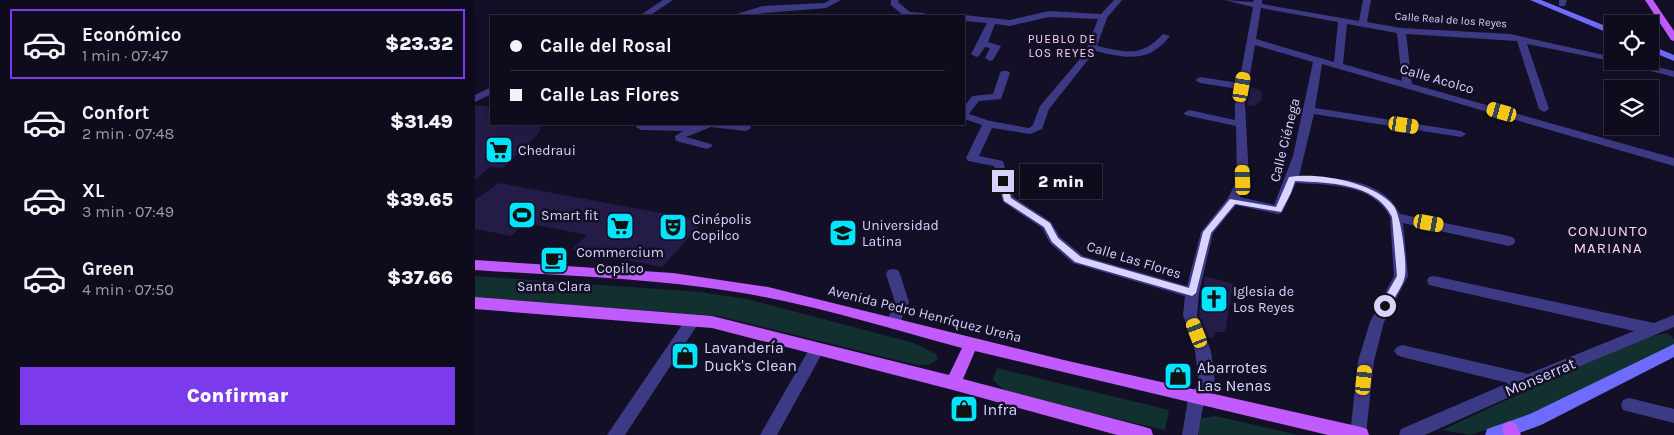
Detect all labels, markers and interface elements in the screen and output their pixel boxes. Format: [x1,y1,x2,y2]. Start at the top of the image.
street label: Calle Real de los Reyes [1394,10,1508,30]
map controls [1604,15,1659,135]
button: locate [1604,15,1659,70]
icon: car [22,22,67,67]
text: Económico [82,24,182,46]
district label: PUEBLO DE LOS REYES [1028,32,1096,60]
text: $23.32 [385,33,453,55]
text: Calle del Rosal [540,35,672,57]
text: 1 min · 07:47 [82,46,168,65]
street label: Calle Acolco [1398,60,1476,98]
car [1232,71,1251,103]
button: layers [1604,80,1659,135]
text: Calle Las Flores [540,84,679,106]
street label: Calle Ciénega [1266,96,1304,184]
icon: car [22,100,67,145]
car [1485,101,1518,123]
text: Confort [82,102,149,124]
text: $31.49 [390,111,453,133]
car [1388,115,1419,135]
text: 2 min · 07:48 [82,124,174,143]
supermarket icon: Chedraui [484,135,514,165]
place label: Chedraui [518,142,576,159]
callout: 2 min [1021,164,1103,198]
car [1234,165,1251,195]
route end [992,170,1014,192]
text: 2 min [1038,172,1084,191]
icon: car [22,178,67,223]
text: XL [82,180,104,202]
text: $39.65 [386,189,453,211]
sports icon: Smart fit [507,200,537,230]
text: 3 min · 07:49 [82,202,174,221]
place label: Smart fit [541,207,598,224]
supermarket icon: Commercium Copilco [605,211,635,241]
place label: Cinépolis Copilco [692,211,752,244]
theatre icon: Cinépolis Copilco [658,212,688,242]
car [1412,213,1445,233]
place label: Universidad Latina [862,217,939,250]
school or university icon: Universidad Latina [828,218,858,248]
district label: CONJUNTO MARIANA [1568,222,1648,257]
street label: Calle Las Flores [1085,238,1183,282]
place label: Commercium Copilco [576,244,664,277]
cafe icon: Santa Clara [539,245,569,275]
icon: car [22,256,67,301]
text: Green [82,258,134,280]
text: $37.66 [387,267,453,289]
place label: Santa Clara [517,278,591,295]
text: 4 min · 07:50 [82,280,174,299]
street label: Avenida Pedro Henríquez Ureña [827,282,1023,346]
place label: Iglesia de Los Reyes [1233,283,1295,316]
church icon: Iglesia de Los Reyes [1199,284,1229,314]
route start [1374,295,1396,317]
car [1184,316,1209,350]
place label: Lavandería Duck's Clean [704,338,797,375]
shop icon: Lavandería Duck's Clean [670,341,700,371]
street label: Monserrat [1502,354,1578,400]
place label: Abarrotes Las Nenas [1197,358,1272,395]
shop icon: Abarrotes Las Nenas [1163,361,1193,391]
car [1354,364,1373,396]
button: Confirmar [20,367,455,425]
shop icon: Infra [949,394,979,424]
place label: Infra [983,400,1017,419]

